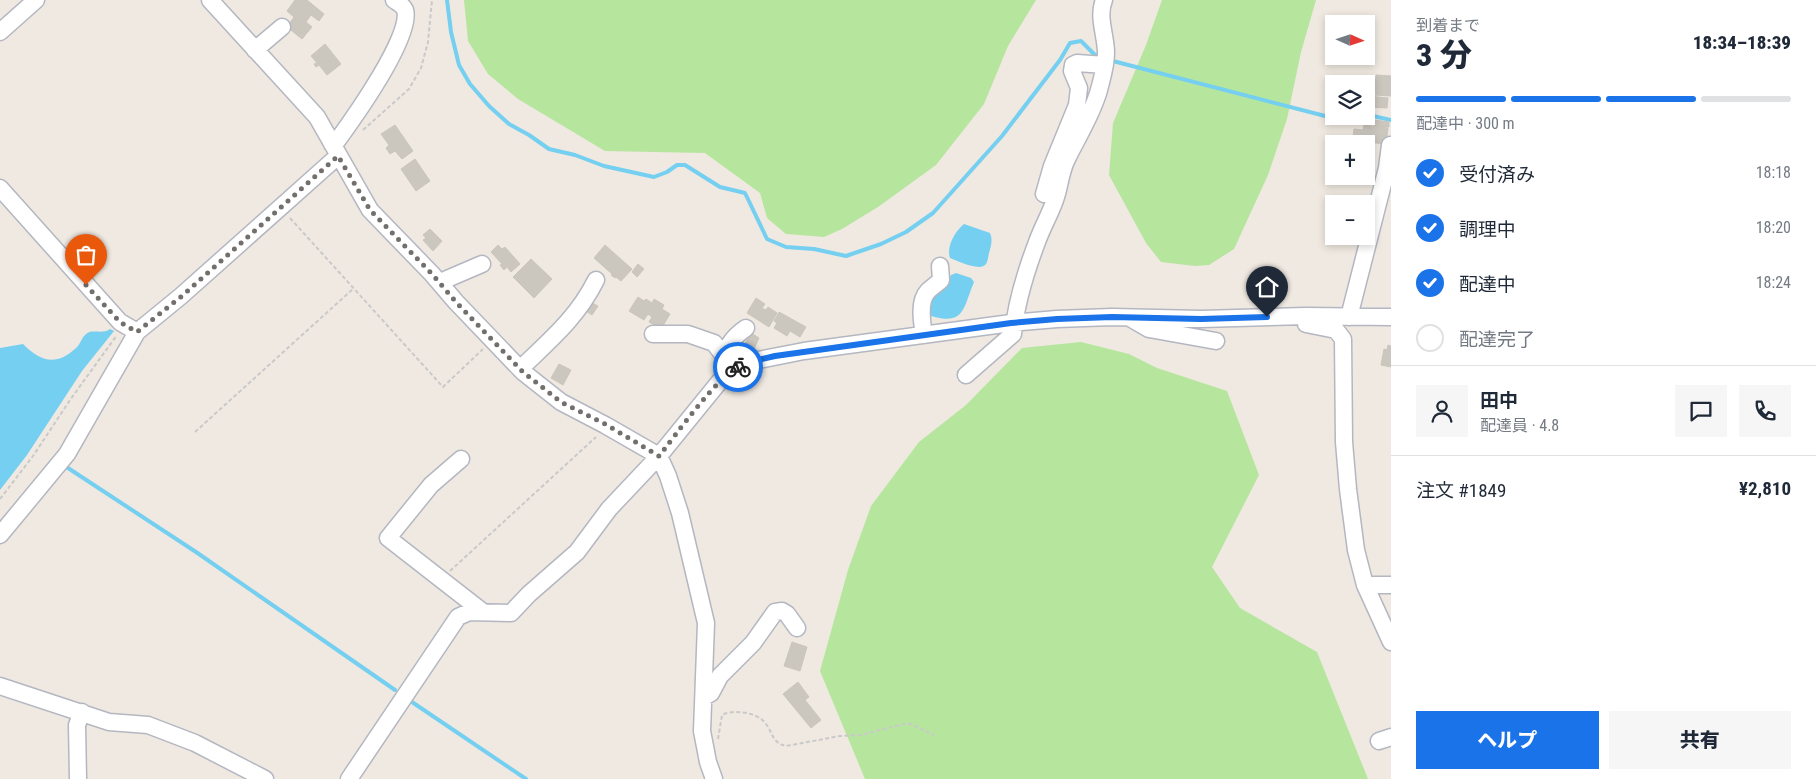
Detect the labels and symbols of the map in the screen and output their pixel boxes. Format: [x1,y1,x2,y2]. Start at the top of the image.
north arrow [1325,15,1375,65]
pin [65,234,107,285]
pin [1246,266,1288,317]
courier [713,342,763,392]

